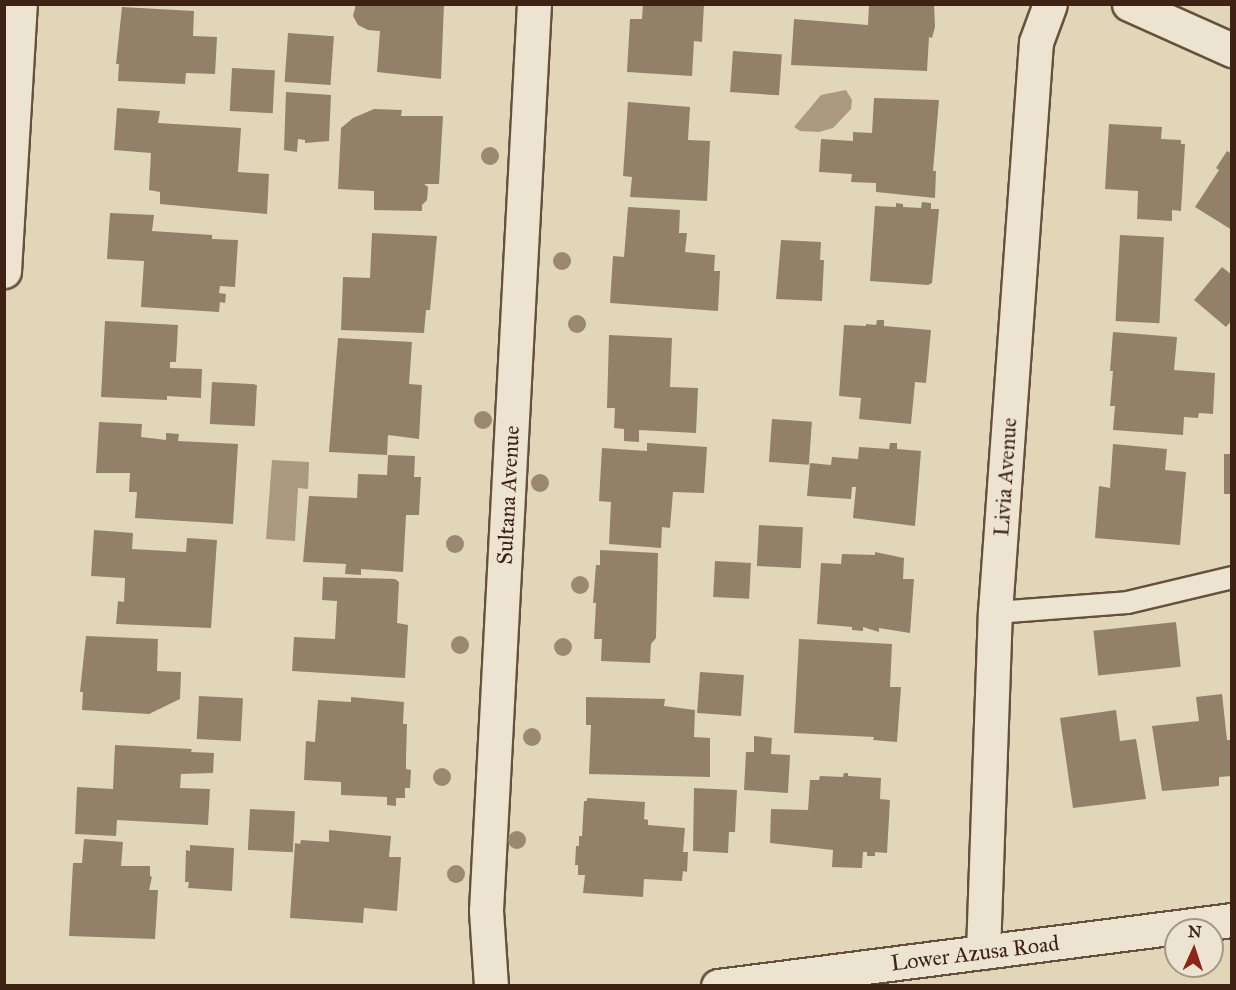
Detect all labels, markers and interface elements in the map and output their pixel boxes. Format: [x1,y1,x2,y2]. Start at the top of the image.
street label: Livia Avenue [988,417,1022,537]
street label: Sultana Avenue [491,425,525,565]
north arrow [1164,918,1224,978]
text: N [1188,922,1202,941]
street label: Lower Azusa Road [889,930,1061,976]

